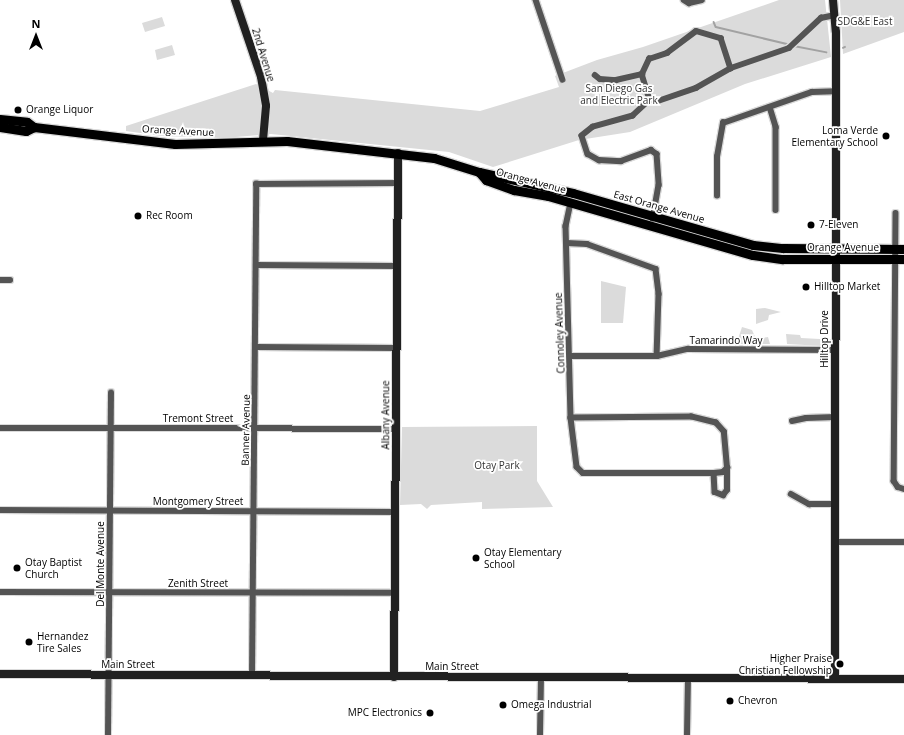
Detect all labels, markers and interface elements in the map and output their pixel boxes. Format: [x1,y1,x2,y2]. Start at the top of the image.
north arrow [16,16,56,56]
text: N [32,16,40,31]
park label: SDG&E East [838,16,892,28]
street label: 2nd Avenue [249,27,277,83]
park label: San Diego Gas and Electric Park [580,82,658,106]
place label: Orange Liquor [26,104,93,116]
marker: Orange Liquor [13,105,23,115]
street label: Orange Avenue [142,123,214,139]
place label: Loma Verde Elementary School [792,124,878,148]
marker: Loma Verde Elementary School [881,131,891,141]
street label: Orange Avenue [495,166,567,196]
street label: East Orange Avenue [612,188,706,226]
place label: Rec Room [146,210,193,222]
marker: Rec Room [133,211,143,221]
place label: 7-Eleven [819,219,858,231]
marker: 7-Eleven [806,220,816,230]
street label: Orange Avenue [807,242,879,254]
place label: Hilltop Market [814,281,880,293]
marker: Hilltop Market [801,282,811,292]
street label: Connoley Avenue [553,292,567,374]
street label: Hilltop Drive [819,310,831,368]
street label: Tamarindo Way [689,335,763,347]
street label: Albany Avenue [380,380,392,450]
street label: Banner Avenue [239,394,253,466]
street label: Tremont Street [163,413,233,425]
park label: Otay Park [474,460,520,472]
street label: Montgomery Street [153,496,243,508]
street label: Del Monte Avenue [95,521,107,607]
place label: Otay Elementary School [484,546,561,570]
marker: Otay Elementary School [471,553,481,563]
place label: Otay Baptist Church [25,556,82,580]
marker: Otay Baptist Church [12,563,22,573]
street label: Zenith Street [168,578,228,590]
place label: Hernandez Tire Sales [37,630,88,654]
marker: Hernandez Tire Sales [24,637,34,647]
place label: Higher Praise Christian Fellowship [739,652,832,676]
street label: Main Street [101,659,155,671]
marker: Higher Praise Christian Fellowship [835,659,845,669]
street label: Main Street [425,661,479,673]
place label: Chevron [738,695,777,707]
marker: Chevron [725,696,735,706]
place label: Omega Industrial [511,699,591,711]
marker: Omega Industrial [498,700,508,710]
place label: MPC Electronics [348,707,422,719]
marker: MPC Electronics [425,708,435,718]

